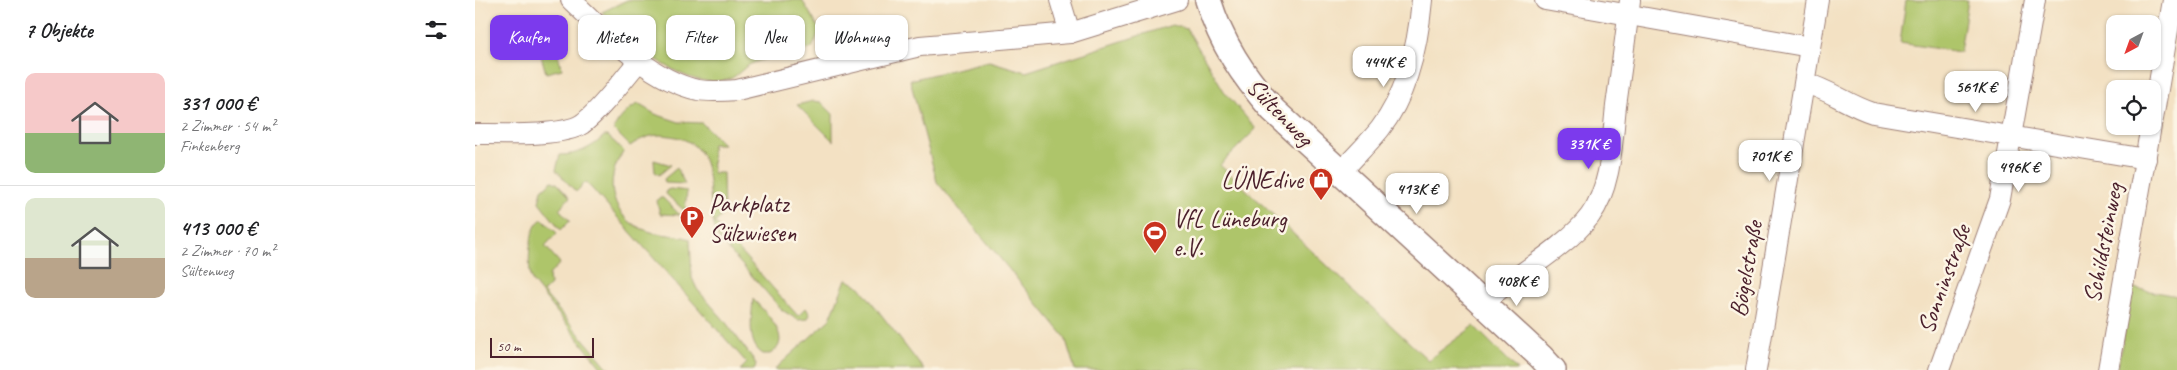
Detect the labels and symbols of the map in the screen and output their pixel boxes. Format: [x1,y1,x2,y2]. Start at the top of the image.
north arrow [2106,15,2161,70]
pin: 444K € [1343,46,1425,88]
pin: 561K € [1935,70,2017,113]
street label: Sültenweg [1240,71,1322,155]
pin: 331K € [1548,128,1630,170]
pin: 701K € [1729,140,1811,182]
pin: 496K € [1978,150,2060,193]
place label: LÜNEdive [1221,164,1305,196]
shop icon: LÜNEdive [1308,167,1334,201]
pin: 413K € [1376,172,1458,215]
street label: Schildsteinweg [2076,178,2131,306]
place label: Parkplatz Sülzwiesen [709,188,797,249]
place label: VfL Lüneburg e.V. [1173,203,1288,264]
parking icon: Parkplatz Sülzwiesen [679,205,705,239]
street label: Bögelstraße [1722,217,1770,320]
street label: Sonninstraße [1910,219,1979,338]
sports icon: VfL Lüneburg e.V. [1142,220,1168,254]
pin: 408K € [1476,264,1558,307]
scale bar [490,335,594,358]

